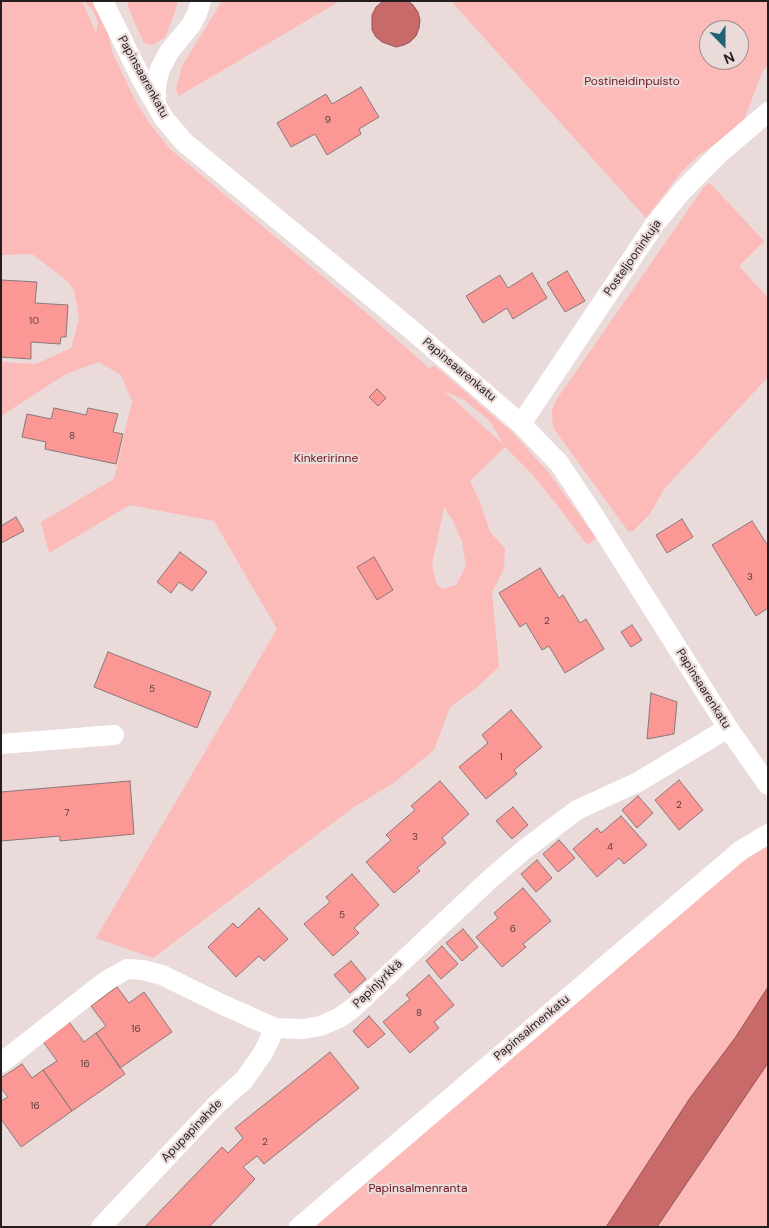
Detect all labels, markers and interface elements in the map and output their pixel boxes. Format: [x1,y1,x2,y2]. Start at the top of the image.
north arrow [699,20,749,70]
street label: Papinsaarenkatu [115,34,171,120]
text: N [721,48,737,68]
park label: Postineidinpuisto [584,75,680,89]
house number: 9 [325,114,331,126]
street label: Posteljooninkuja [601,217,665,299]
house number: 10 [29,315,39,327]
street label: Papinsaarenkatu [419,335,499,405]
house number: 8 [69,430,75,442]
park label: Kinkeririnne [294,452,358,466]
house number: 3 [747,571,753,583]
house number: 2 [544,615,550,627]
street label: Papinsaarenkatu [673,646,733,732]
house number: 5 [149,683,155,695]
house number: 1 [499,751,503,763]
house number: 2 [676,799,682,811]
house number: 7 [64,807,70,819]
house number: 3 [412,831,418,843]
house number: 4 [607,841,613,853]
house number: 5 [339,909,345,921]
house number: 6 [510,923,516,935]
street label: Papinjyrkkä [350,957,406,1011]
street label: Papinsalmenkatu [491,992,573,1064]
house number: 8 [416,1007,422,1019]
house number: 16 [131,1023,141,1035]
house number: 16 [80,1058,90,1070]
street label: Apupapinahde [159,1097,225,1165]
house number: 16 [30,1100,40,1112]
house number: 2 [262,1136,268,1148]
park label: Papinsalmenranta [368,1182,468,1196]

